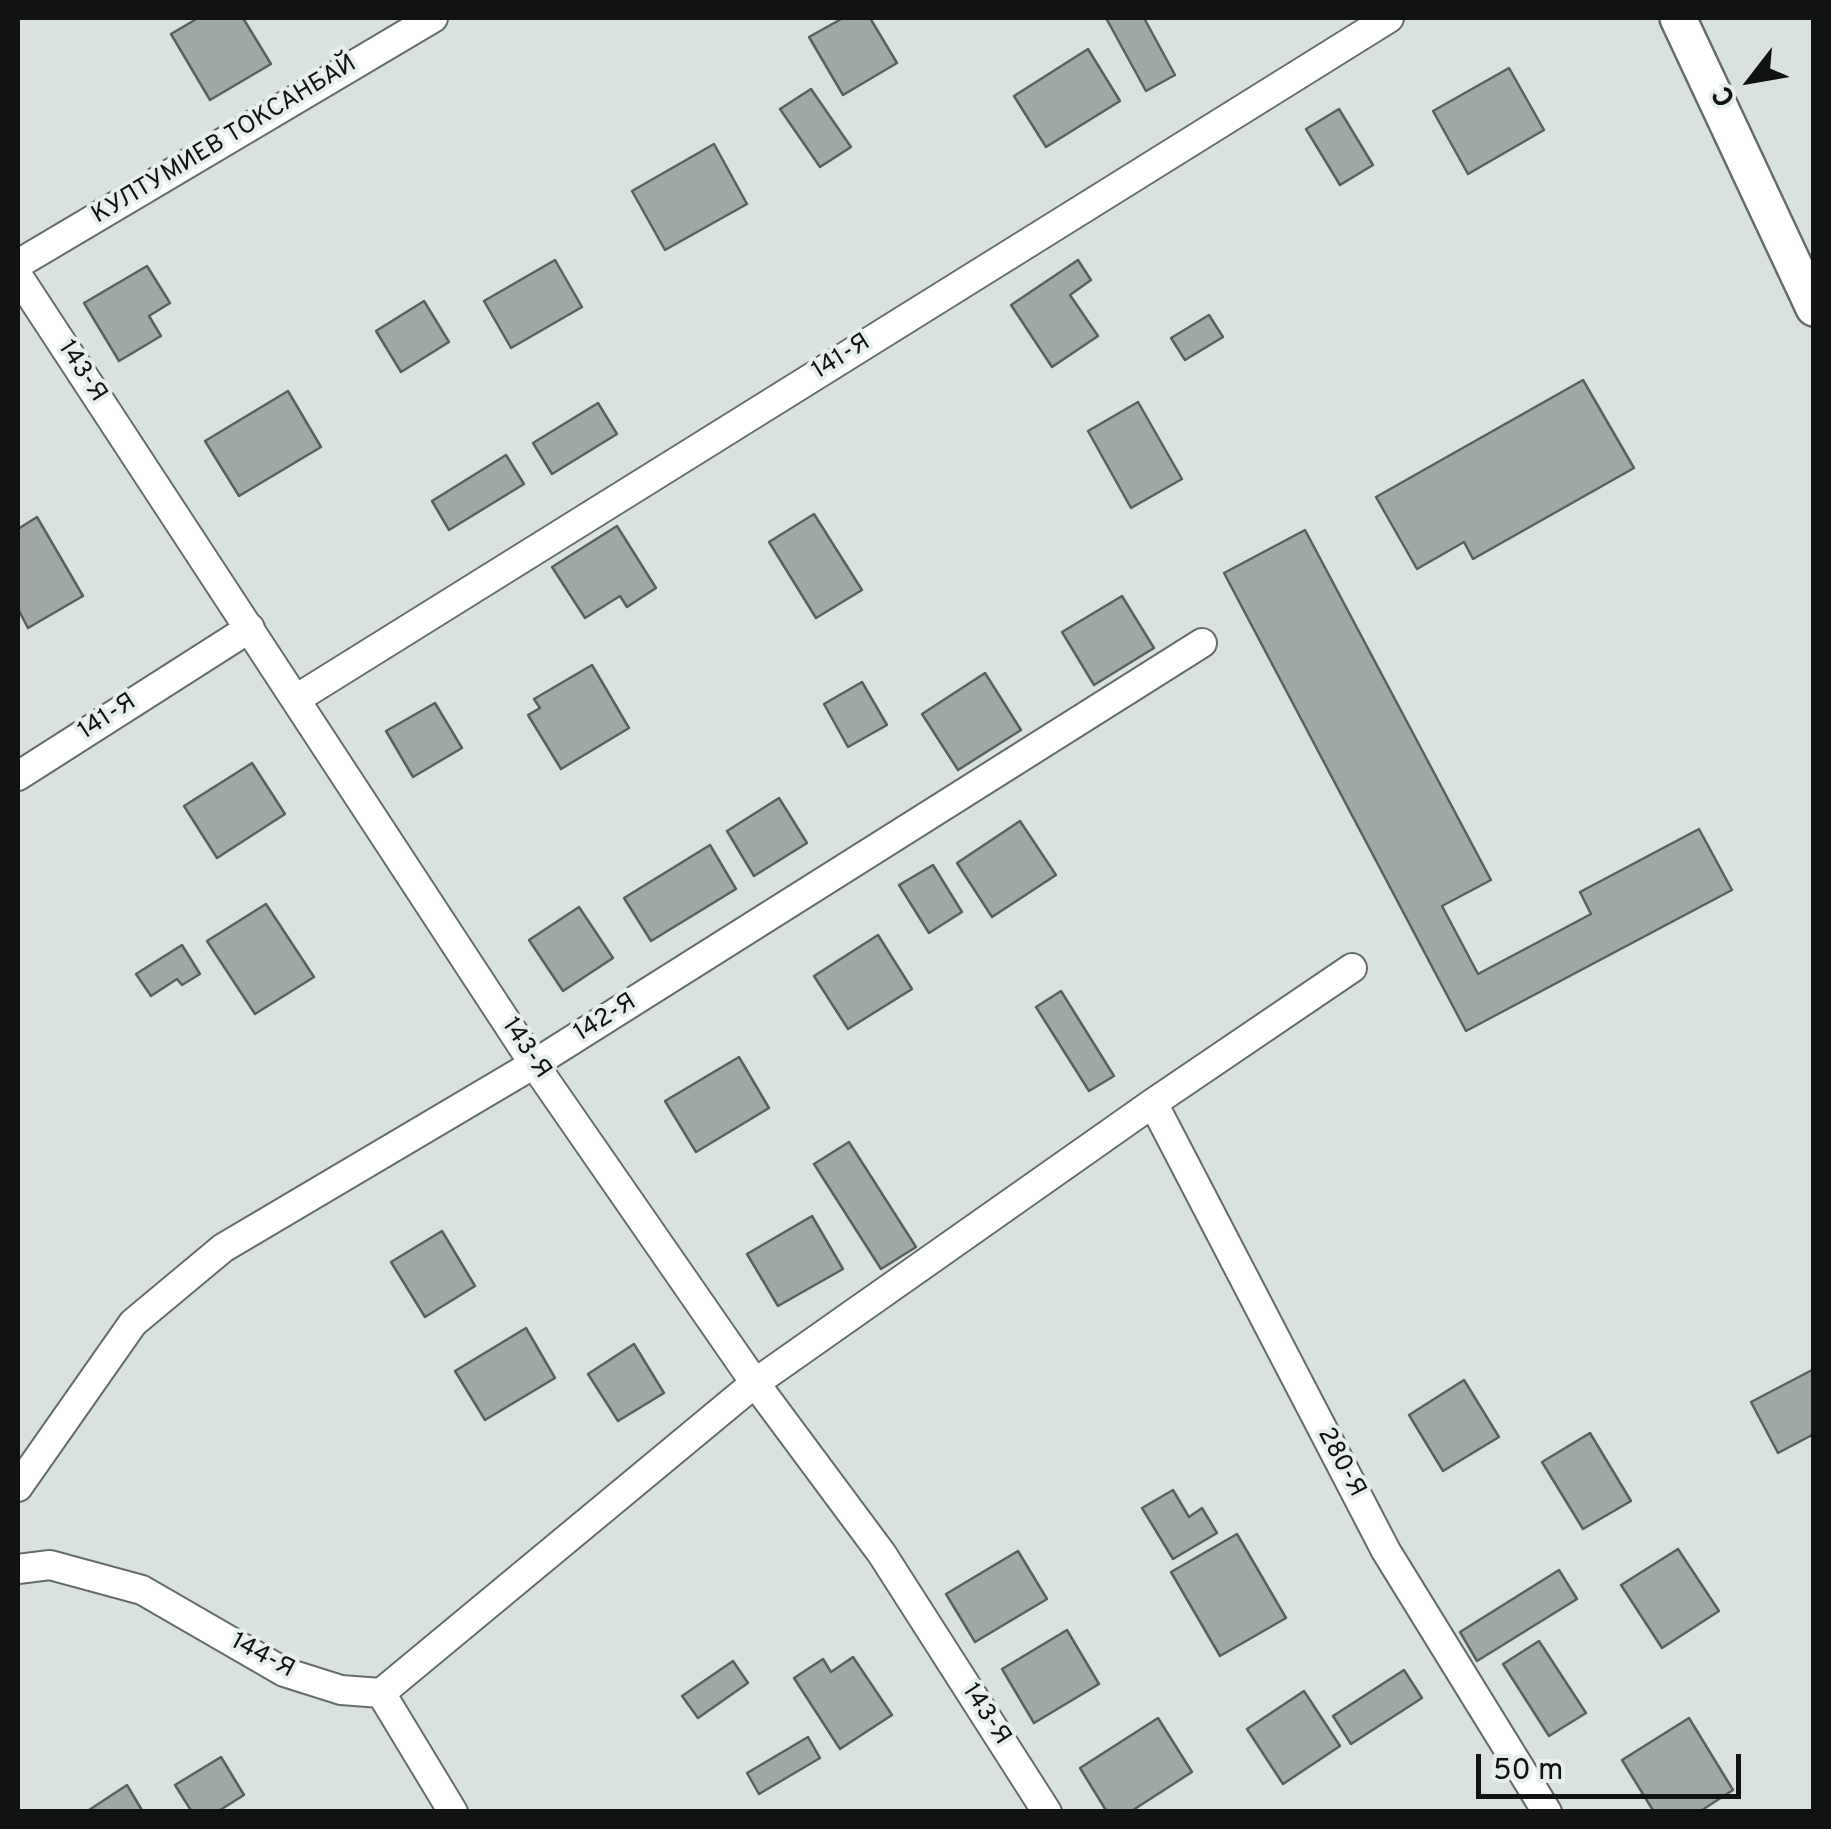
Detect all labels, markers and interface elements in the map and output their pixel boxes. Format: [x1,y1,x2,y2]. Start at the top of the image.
north arrow [1701,30,1801,130]
street label: КУЛТУМИЕВ ТОКСАНБАЙ [87,50,363,232]
text: С [1705,79,1745,112]
street label: 141-Я [807,329,877,387]
street label: 143-Я [50,336,112,408]
street label: 141-Я [74,688,142,748]
street label: 142-Я [569,988,643,1050]
street label: 143-Я [494,1013,556,1085]
street label: 280-Я [1309,1423,1371,1503]
street label: 144-Я [225,1628,299,1686]
street label: 143-Я [954,1679,1016,1751]
scale bar [1481,1734,1746,1796]
text: 50 m [1493,1753,1563,1790]

